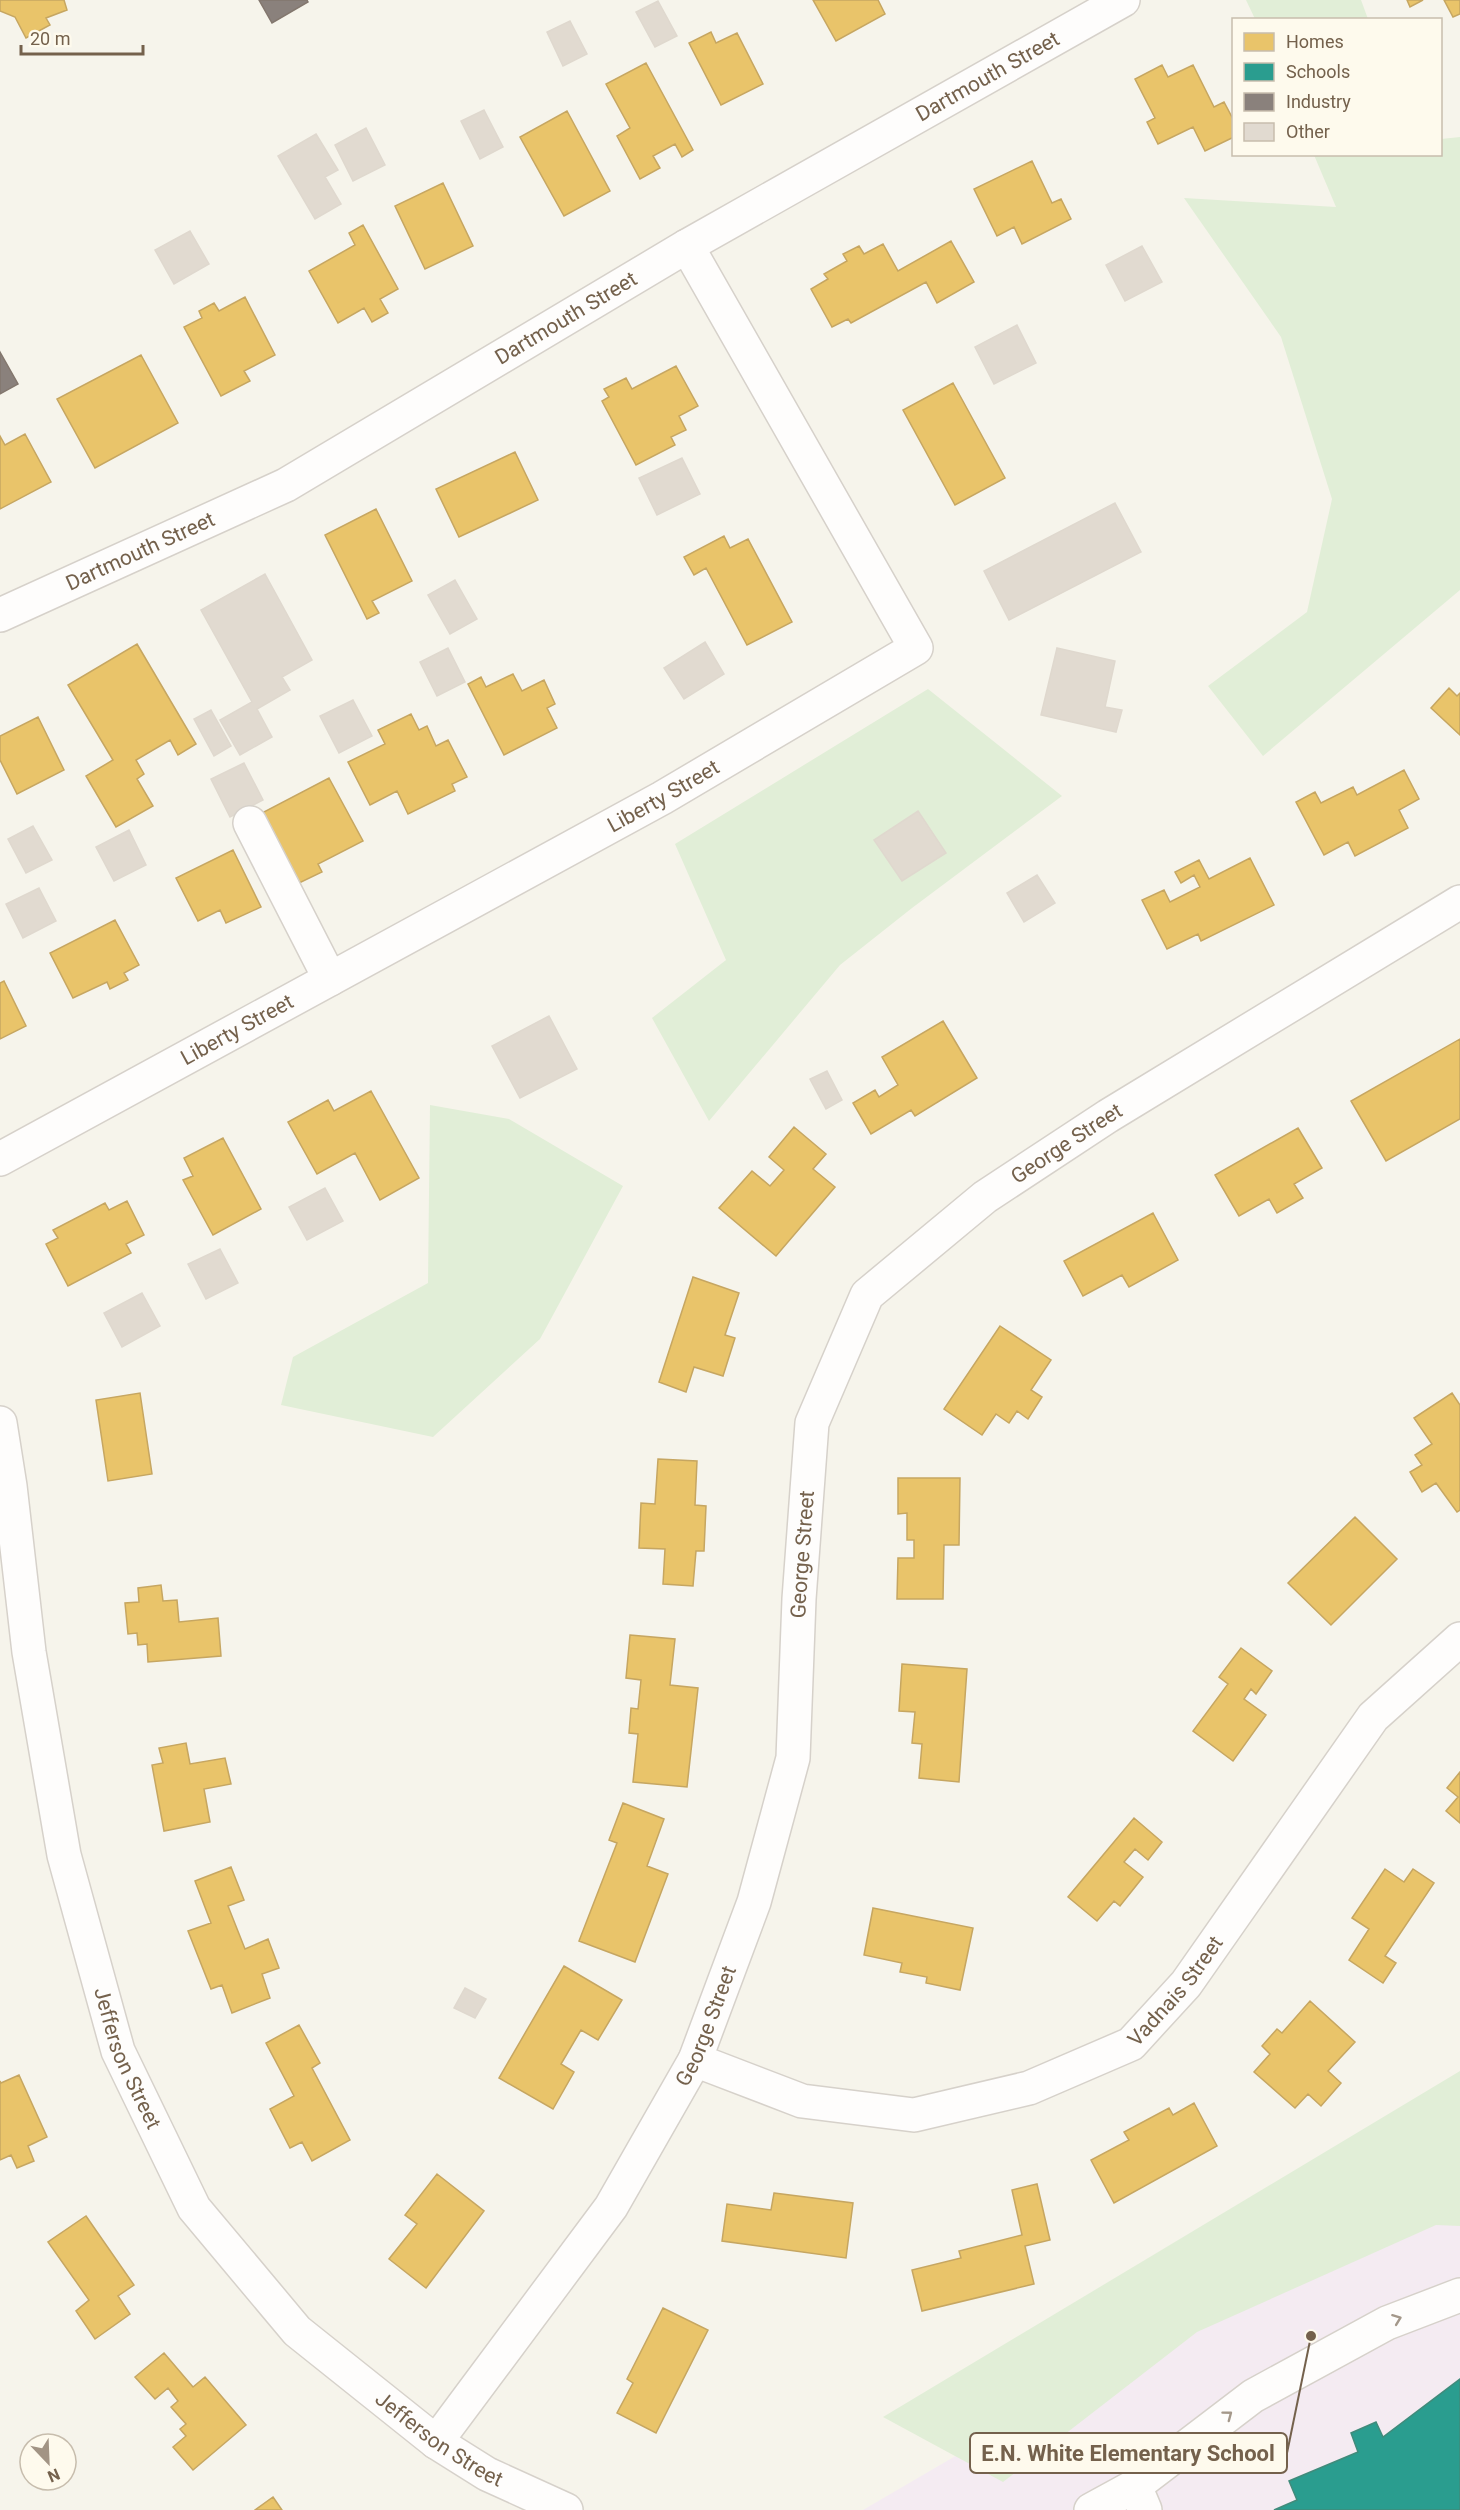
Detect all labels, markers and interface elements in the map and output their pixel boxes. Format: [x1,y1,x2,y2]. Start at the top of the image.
scale bar [21,18,142,56]
legend [1232,18,1442,156]
street label: Dartmouth Street [912,26,1064,126]
text: 20 m [30,28,70,49]
text: Homes [1286,31,1344,52]
text: Schools [1286,61,1350,82]
text: Industry [1286,91,1351,112]
text: Other [1286,121,1330,142]
street label: Dartmouth Street [491,267,641,370]
street label: Dartmouth Street [62,507,218,595]
street label: Liberty Street [603,755,723,837]
street label: Liberty Street [177,989,298,1070]
street label: George Street [1006,1098,1127,1189]
street label: George Street [786,1490,819,1619]
street label: Vadnais Street [1123,1931,1228,2051]
street label: George Street [671,1962,741,2091]
street label: Jefferson Street [89,1985,166,2133]
one-way arrow [1391,2314,1402,2326]
street label: Jefferson Street [371,2386,507,2492]
one-way arrow [1221,2412,1232,2423]
north arrow [18,2432,78,2492]
callout: E.N. White Elementary School [970,2433,1287,2473]
text: E.N. White Elementary School [981,2441,1275,2466]
text: N [45,2464,63,2486]

